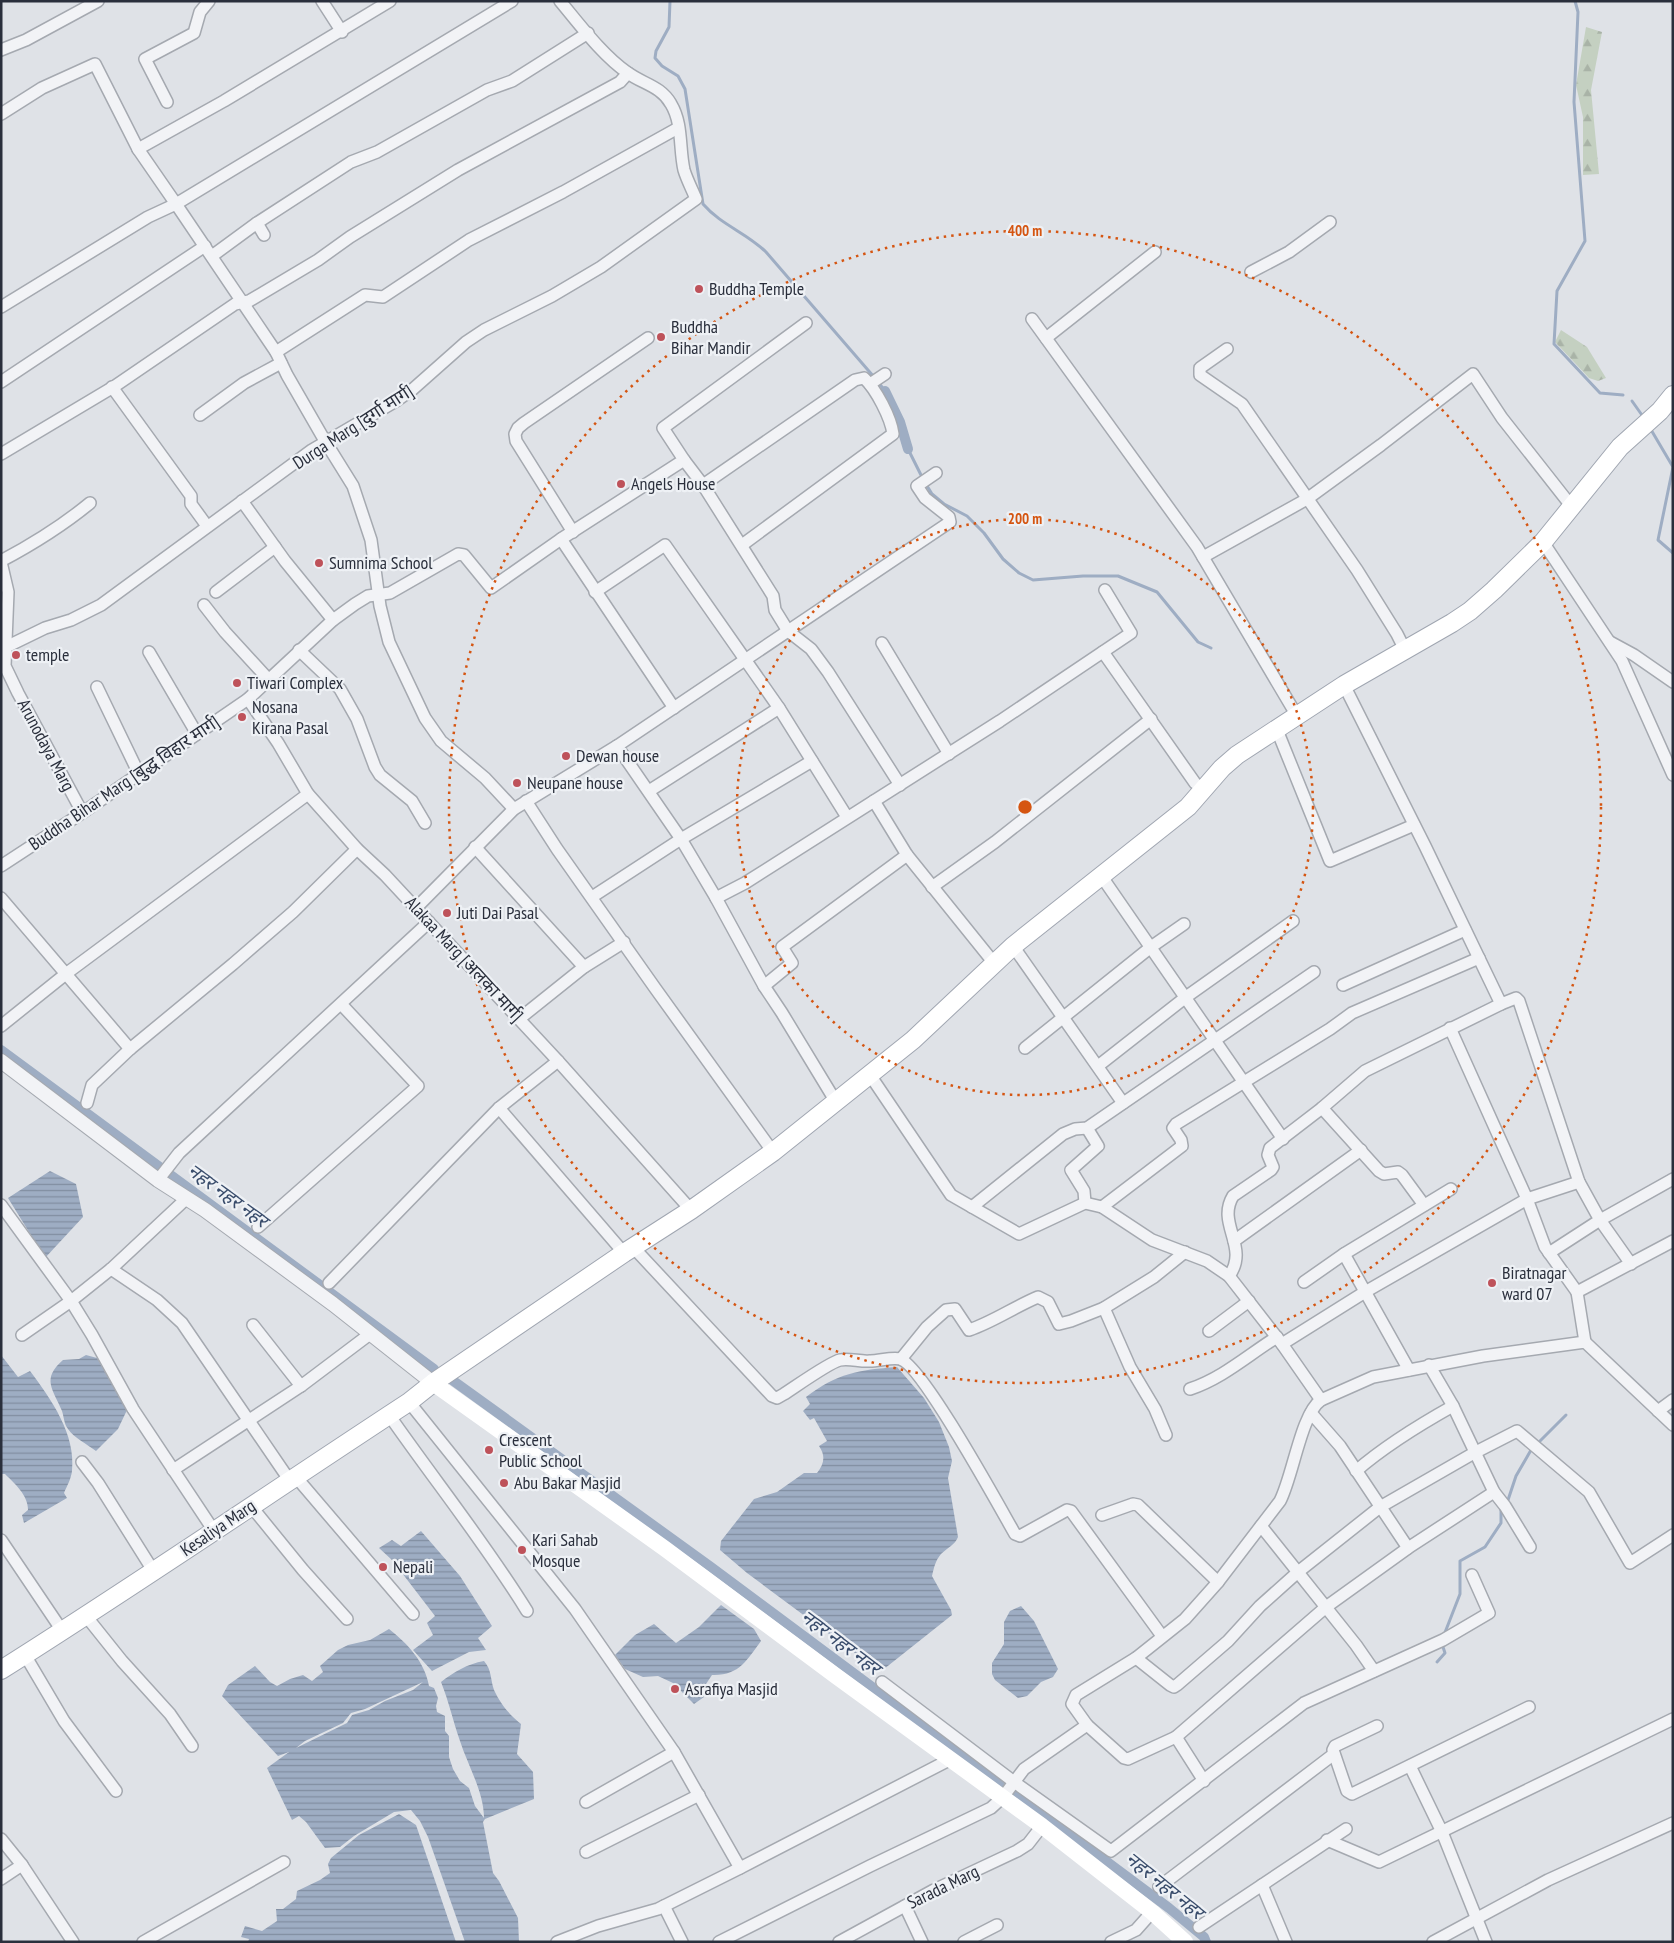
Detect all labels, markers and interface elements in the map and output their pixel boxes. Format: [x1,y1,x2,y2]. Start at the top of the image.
text: 400 m [1008,221,1042,240]
place label: Buddha Temple [709,277,804,300]
marker: Buddha Temple [693,283,705,295]
place label: Buddha Bihar Mandir [671,315,751,359]
marker: Buddha Bihar Mandir [655,331,667,343]
street label: Durga Marg [दुर्गा मार्ग] [288,379,418,475]
place label: Angels House [631,472,715,495]
marker: Angels House [615,478,627,490]
text: 200 m [1008,509,1042,528]
place label: Sumnima School [329,551,433,574]
marker: Sumnima School [313,557,325,569]
place label: temple [26,643,69,666]
marker: temple [10,649,22,661]
place label: Tiwari Complex [247,671,344,694]
marker: Tiwari Complex [231,677,243,689]
street label: Arunodaya Marg [13,695,80,795]
place label: Nosana Kirana Pasal [252,695,329,739]
street label: Buddha Bihar Marg [बुद्ध विहार मार्ग] [24,710,224,856]
marker: Nosana Kirana Pasal [236,711,248,723]
place label: Dewan house [576,744,659,767]
marker: Dewan house [560,750,572,762]
place label: Neupane house [527,771,623,794]
marker: Neupane house [511,777,523,789]
centre of rings [1016,798,1034,816]
street label: Alakaa Marg [अलका मार्ग] [400,891,528,1026]
place label: Juti Dai Pasal [456,901,539,924]
marker: Juti Dai Pasal [441,907,453,919]
water label: नहर नहर नहर [183,1158,276,1235]
place label: Biratnagar ward 07 [1502,1261,1567,1305]
marker: Biratnagar ward 07 [1486,1277,1498,1289]
place label: Crescent Public School [499,1428,583,1472]
marker: Crescent Public School [483,1444,495,1456]
place label: Abu Bakar Masjid [514,1471,621,1494]
marker: Abu Bakar Masjid [498,1477,510,1489]
street label: Kesaliya Marg [176,1494,260,1561]
place label: Kari Sahab Mosque [532,1528,598,1572]
marker: Kari Sahab Mosque [516,1544,528,1556]
place label: Nepali [393,1555,433,1578]
marker: Nepali [377,1561,389,1573]
water label: नहर नहर नहर [797,1604,889,1682]
place label: Asrafiya Masjid [685,1677,778,1700]
marker: Asrafiya Masjid [669,1683,681,1695]
water label: नहर नहर नहर [1121,1846,1212,1926]
street label: Sarada Marg [903,1859,983,1914]

